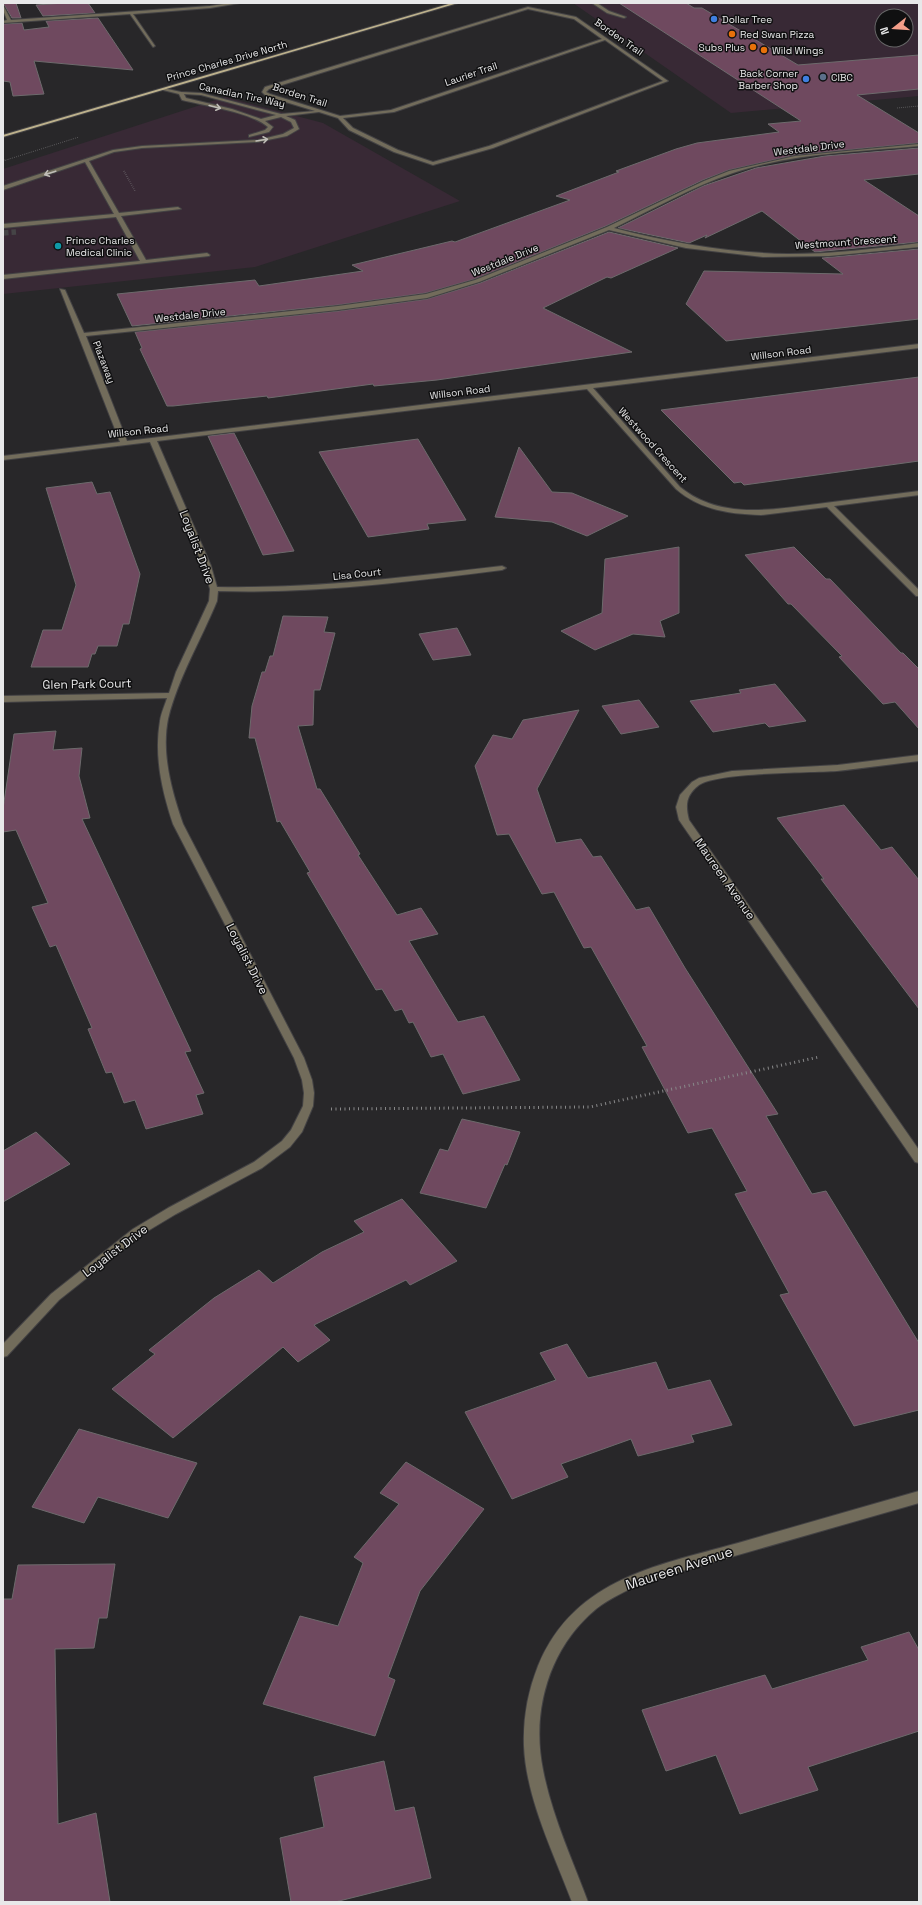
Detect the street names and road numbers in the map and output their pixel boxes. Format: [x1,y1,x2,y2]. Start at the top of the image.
street label: Borden Trail [592,15,646,59]
street label: Prince Charles Drive North [165,38,289,84]
street label: Laurier Trail [443,59,499,89]
street label: Canadian Tire Way [198,80,286,110]
street label: Borden Trail [271,80,329,110]
street label: Westdale Drive [773,137,845,159]
street label: Westmount Crescent [795,232,898,252]
street label: Westdale Drive [470,241,541,279]
street label: Westdale Drive [154,305,226,325]
street label: Plazaway [90,339,118,385]
street label: Willson Road [750,343,812,363]
street label: Willson Road [429,382,491,402]
street label: Westwood Crescent [616,405,691,486]
street label: Willson Road [107,421,169,441]
street label: Loyalist Drive [176,508,218,586]
street label: Lisa Court [332,565,382,583]
street label: Glen Park Court [42,675,132,693]
street label: Maureen Avenue [691,835,759,923]
street label: Loyalist Drive [222,921,272,997]
street label: Loyalist Drive [79,1221,151,1281]
street label: Maureen Avenue [623,1542,735,1594]

